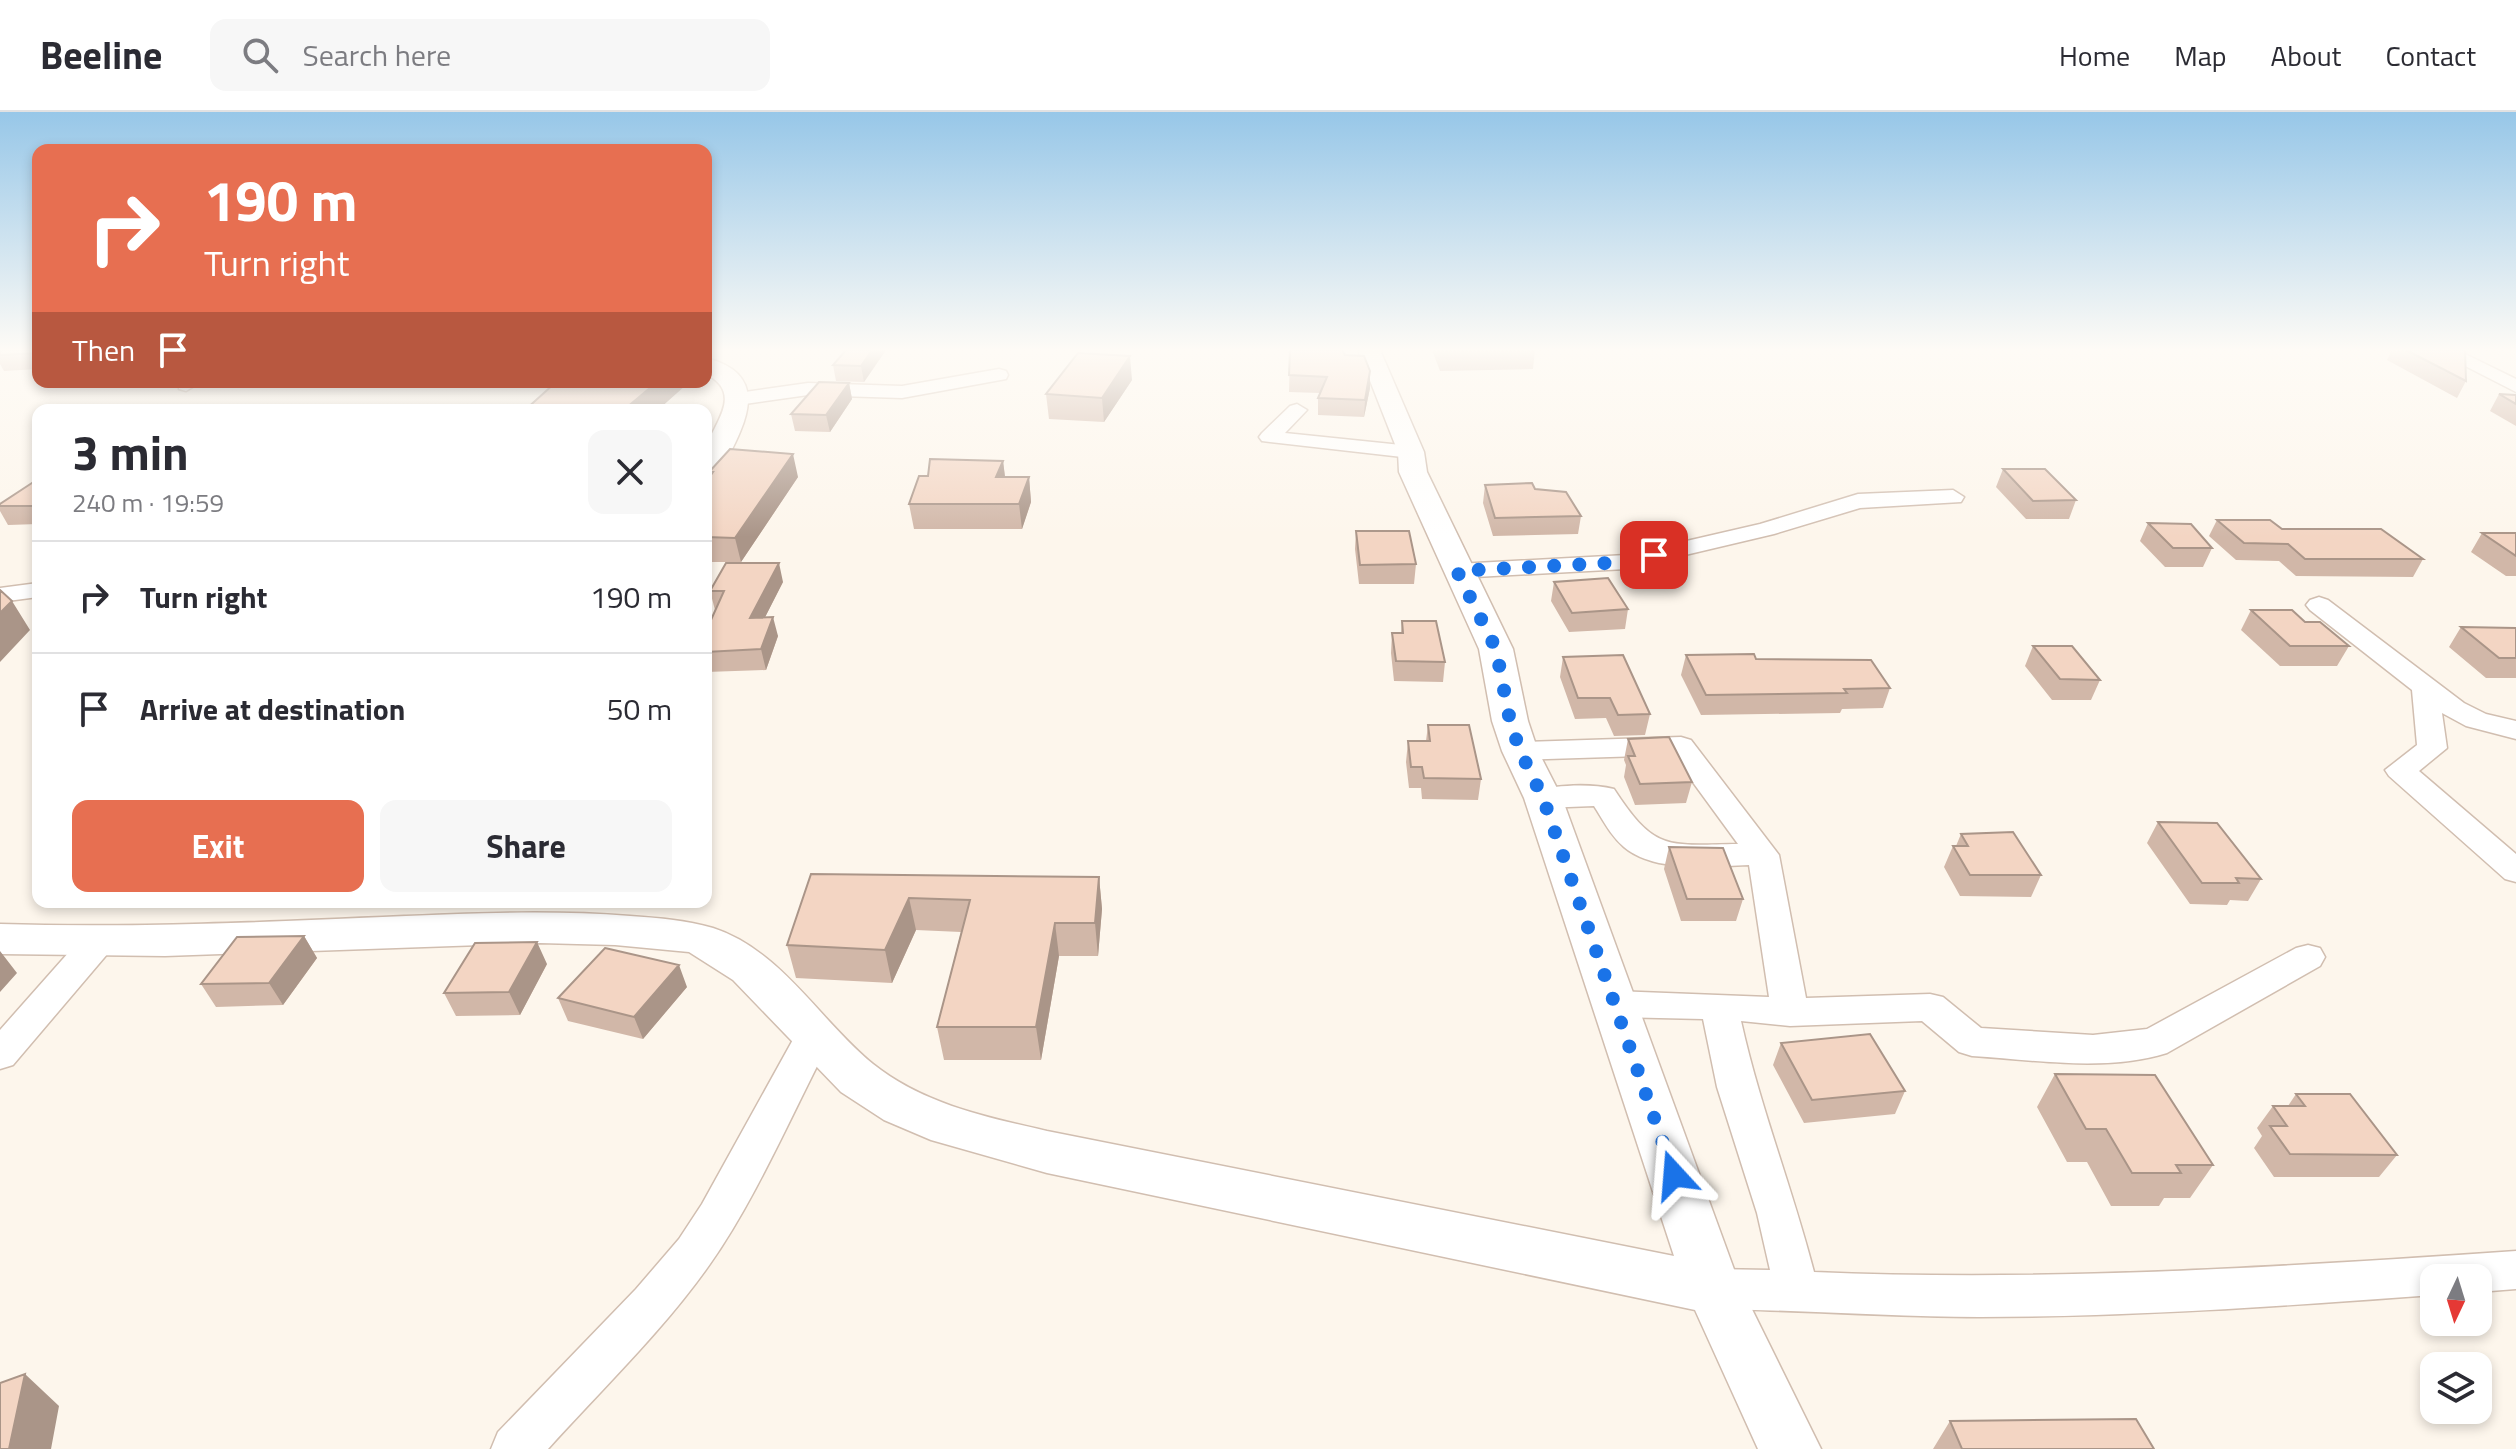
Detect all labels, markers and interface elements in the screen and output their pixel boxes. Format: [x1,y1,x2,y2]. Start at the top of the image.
search box [210,19,770,91]
text: Beeline [40,26,162,84]
text: Search here [302,32,451,78]
icon: search [238,33,282,77]
text: Home [2059,34,2130,77]
text: Map [2174,34,2227,77]
text: About [2271,34,2341,77]
text: Contact [2385,34,2476,77]
text: 190 m [204,158,357,243]
icon: right [72,176,176,280]
text: Turn right [204,235,349,290]
text: Then [72,327,135,373]
icon: arrive [151,328,195,372]
text: 3 min [72,416,189,489]
button: close [588,430,672,514]
text: 240 m · 19:59 [72,483,224,522]
pin [1620,521,1688,589]
icon: arrive [1632,533,1676,577]
text: Turn right [140,574,268,620]
text: 190 m [590,574,672,620]
icon: right [72,575,116,619]
text: Arrive at destination [140,686,405,732]
text: 50 m [607,686,672,732]
icon: arrive [72,687,116,731]
button: Exit [72,800,364,892]
button: Share [380,800,672,892]
position arrow [1632,1133,1716,1217]
north arrow [2420,1264,2492,1336]
map controls [2420,1264,2492,1424]
button: layers [2420,1352,2492,1424]

